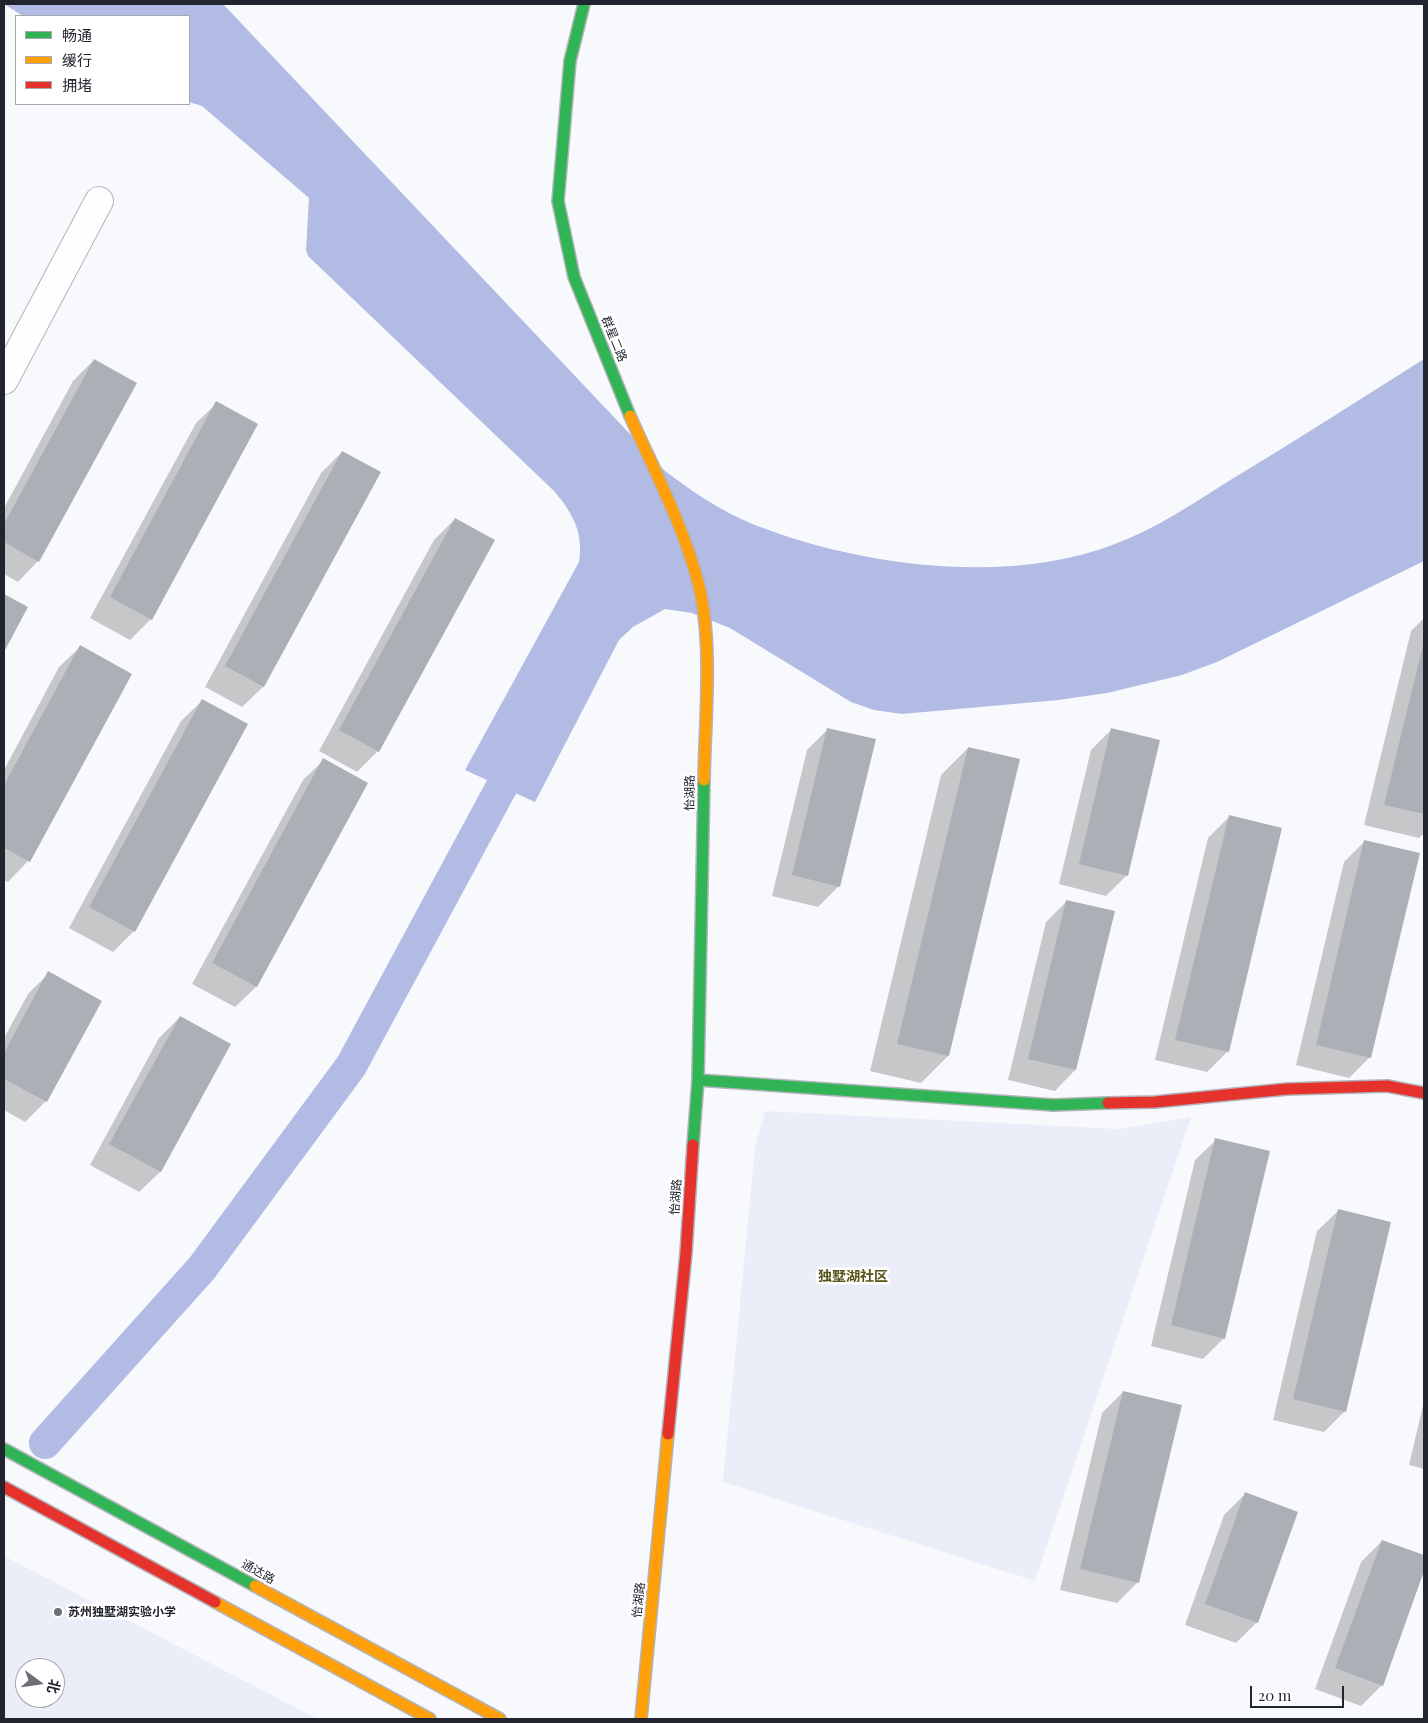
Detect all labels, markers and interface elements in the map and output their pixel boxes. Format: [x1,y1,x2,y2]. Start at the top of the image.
legend [15,15,190,105]
text: 畅通 [62,25,92,45]
text: 缓行 [62,50,92,70]
text: 拥堵 [62,75,92,95]
street label: 群星二路 [598,314,630,364]
street label: 怡湖路 [682,775,698,811]
street label: 怡湖路 [668,1179,684,1215]
district label: 独墅湖社区 [818,1269,888,1285]
street label: 通达路 [239,1557,277,1587]
street label: 怡湖路 [630,1581,648,1619]
place label: 苏州独墅湖实验小学 [68,1605,176,1619]
marker: 苏州独墅湖实验小学 [52,1606,64,1618]
north arrow [15,1658,65,1708]
scale bar [1253,1676,1347,1708]
text: 北 [43,1677,65,1696]
text: 20 m [1258,1685,1291,1705]

